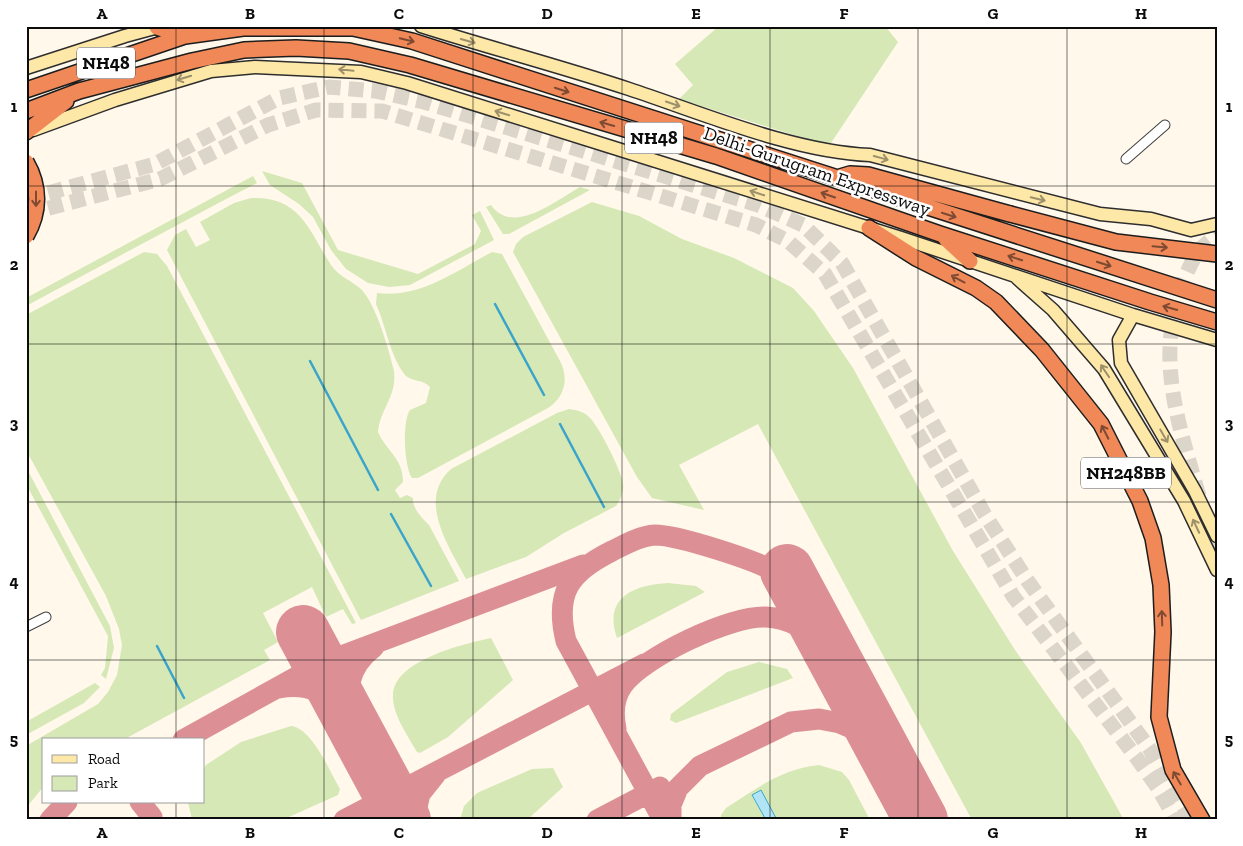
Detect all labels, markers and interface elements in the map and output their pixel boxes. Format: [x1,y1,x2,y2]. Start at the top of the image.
text: A [97,4,108,23]
text: B [245,4,255,23]
text: C [394,4,404,23]
text: D [541,4,553,23]
text: E [691,4,701,23]
text: F [839,4,849,23]
text: G [988,4,999,23]
text: H [1135,4,1147,23]
one-way arrow [398,36,414,45]
one-way arrow [459,36,475,46]
road number: NH48 [77,48,135,78]
one-way arrow [338,65,354,75]
one-way arrow [177,74,193,83]
one-way arrow [553,86,569,95]
text: 1 [11,97,18,116]
text: 1 [1226,97,1233,116]
one-way arrow [665,100,681,109]
one-way arrow [494,108,510,118]
one-way arrow [599,118,615,128]
street label: Delhi-Gurugram Expressway [701,121,934,221]
road number: NH48 [625,122,683,154]
one-way arrow [872,153,888,163]
one-way arrow [750,188,766,198]
one-way arrow [31,190,41,207]
one-way arrow [821,190,836,199]
one-way arrow [1029,195,1045,204]
one-way arrow [941,210,957,220]
one-way arrow [1151,242,1167,252]
one-way arrow [1008,253,1024,263]
text: 2 [10,255,19,274]
text: 2 [1225,255,1234,274]
one-way arrow [1096,260,1112,270]
one-way arrow [951,274,966,283]
one-way arrow [1162,303,1178,312]
one-way arrow [1100,365,1110,379]
text: 3 [10,414,19,433]
text: 3 [1225,414,1234,433]
one-way arrow [1100,425,1109,440]
one-way arrow [1159,428,1169,442]
road number: NH248BB [1081,458,1171,488]
one-way arrow [1191,519,1201,534]
text: 4 [9,572,19,591]
text: 4 [1224,572,1234,591]
one-way arrow [1158,611,1167,627]
text: 5 [10,730,18,749]
text: 5 [1225,730,1233,749]
legend [42,738,205,804]
text: Road [88,750,121,768]
one-way arrow [1172,770,1182,785]
text: Park [88,774,118,792]
text: A [97,823,108,842]
text: B [245,823,255,842]
text: C [394,823,404,842]
text: D [541,823,553,842]
text: E [691,823,701,842]
text: F [839,823,849,842]
text: G [988,823,999,842]
text: H [1135,823,1147,842]

